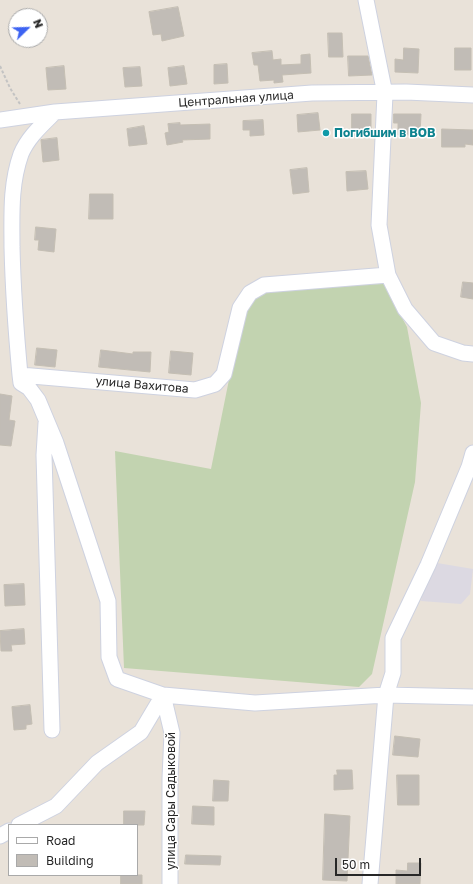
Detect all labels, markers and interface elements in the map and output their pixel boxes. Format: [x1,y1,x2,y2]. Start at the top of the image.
north arrow [8,8,48,48]
text: N [31,17,46,30]
street label: Центральная улица [178,88,294,110]
place label: Погибшим в ВОВ [334,126,435,140]
marker: Погибшим в ВОВ [321,128,331,138]
street label: улица Вахитова [95,374,189,396]
street label: улица Сары Садыковой [164,732,178,870]
legend [8,824,138,876]
text: Road [46,833,75,848]
scale bar [337,850,423,876]
text: Building [46,853,94,868]
text: 50 m [342,857,370,872]

